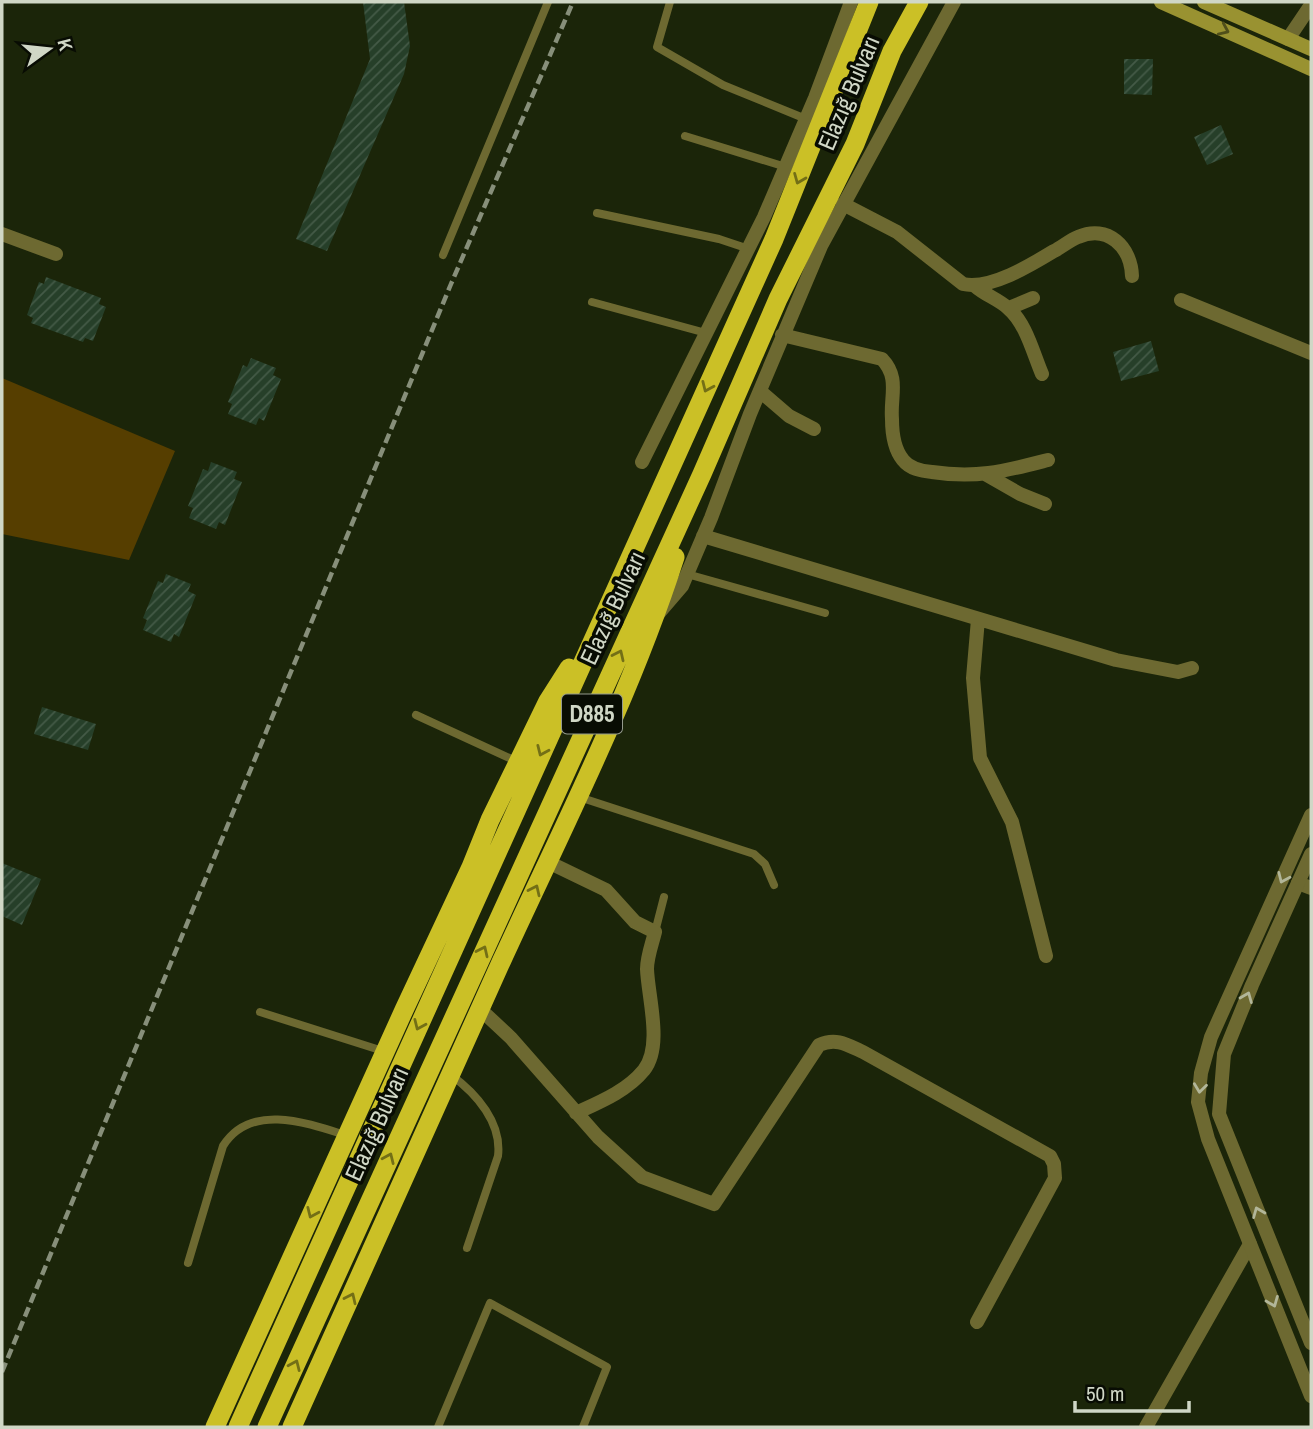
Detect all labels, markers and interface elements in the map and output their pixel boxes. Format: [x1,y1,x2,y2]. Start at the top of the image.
north arrow [14,14,84,84]
one-way arrow [1216,22,1229,36]
street label: Elazığ Bulvarı [810,30,887,155]
text: K [51,36,80,54]
one-way arrow [793,172,807,184]
one-way arrow [701,380,715,392]
street label: Elazığ Bulvarı [572,546,652,669]
one-way arrow [610,650,624,662]
road number: D885 [562,694,622,734]
one-way arrow [537,743,551,756]
one-way arrow [1277,870,1291,883]
one-way arrow [527,885,541,897]
one-way arrow [475,945,489,958]
one-way arrow [1239,991,1253,1003]
one-way arrow [413,1018,427,1030]
street label: Elazığ Bulvarı [337,1062,415,1186]
one-way arrow [1192,1082,1207,1094]
one-way arrow [381,1153,395,1165]
one-way arrow [306,1205,320,1218]
one-way arrow [1252,1207,1266,1219]
one-way arrow [343,1293,357,1306]
one-way arrow [1265,1294,1279,1307]
one-way arrow [287,1360,301,1372]
scale bar [1075,1370,1189,1414]
text: 50 m [1086,1379,1124,1408]

